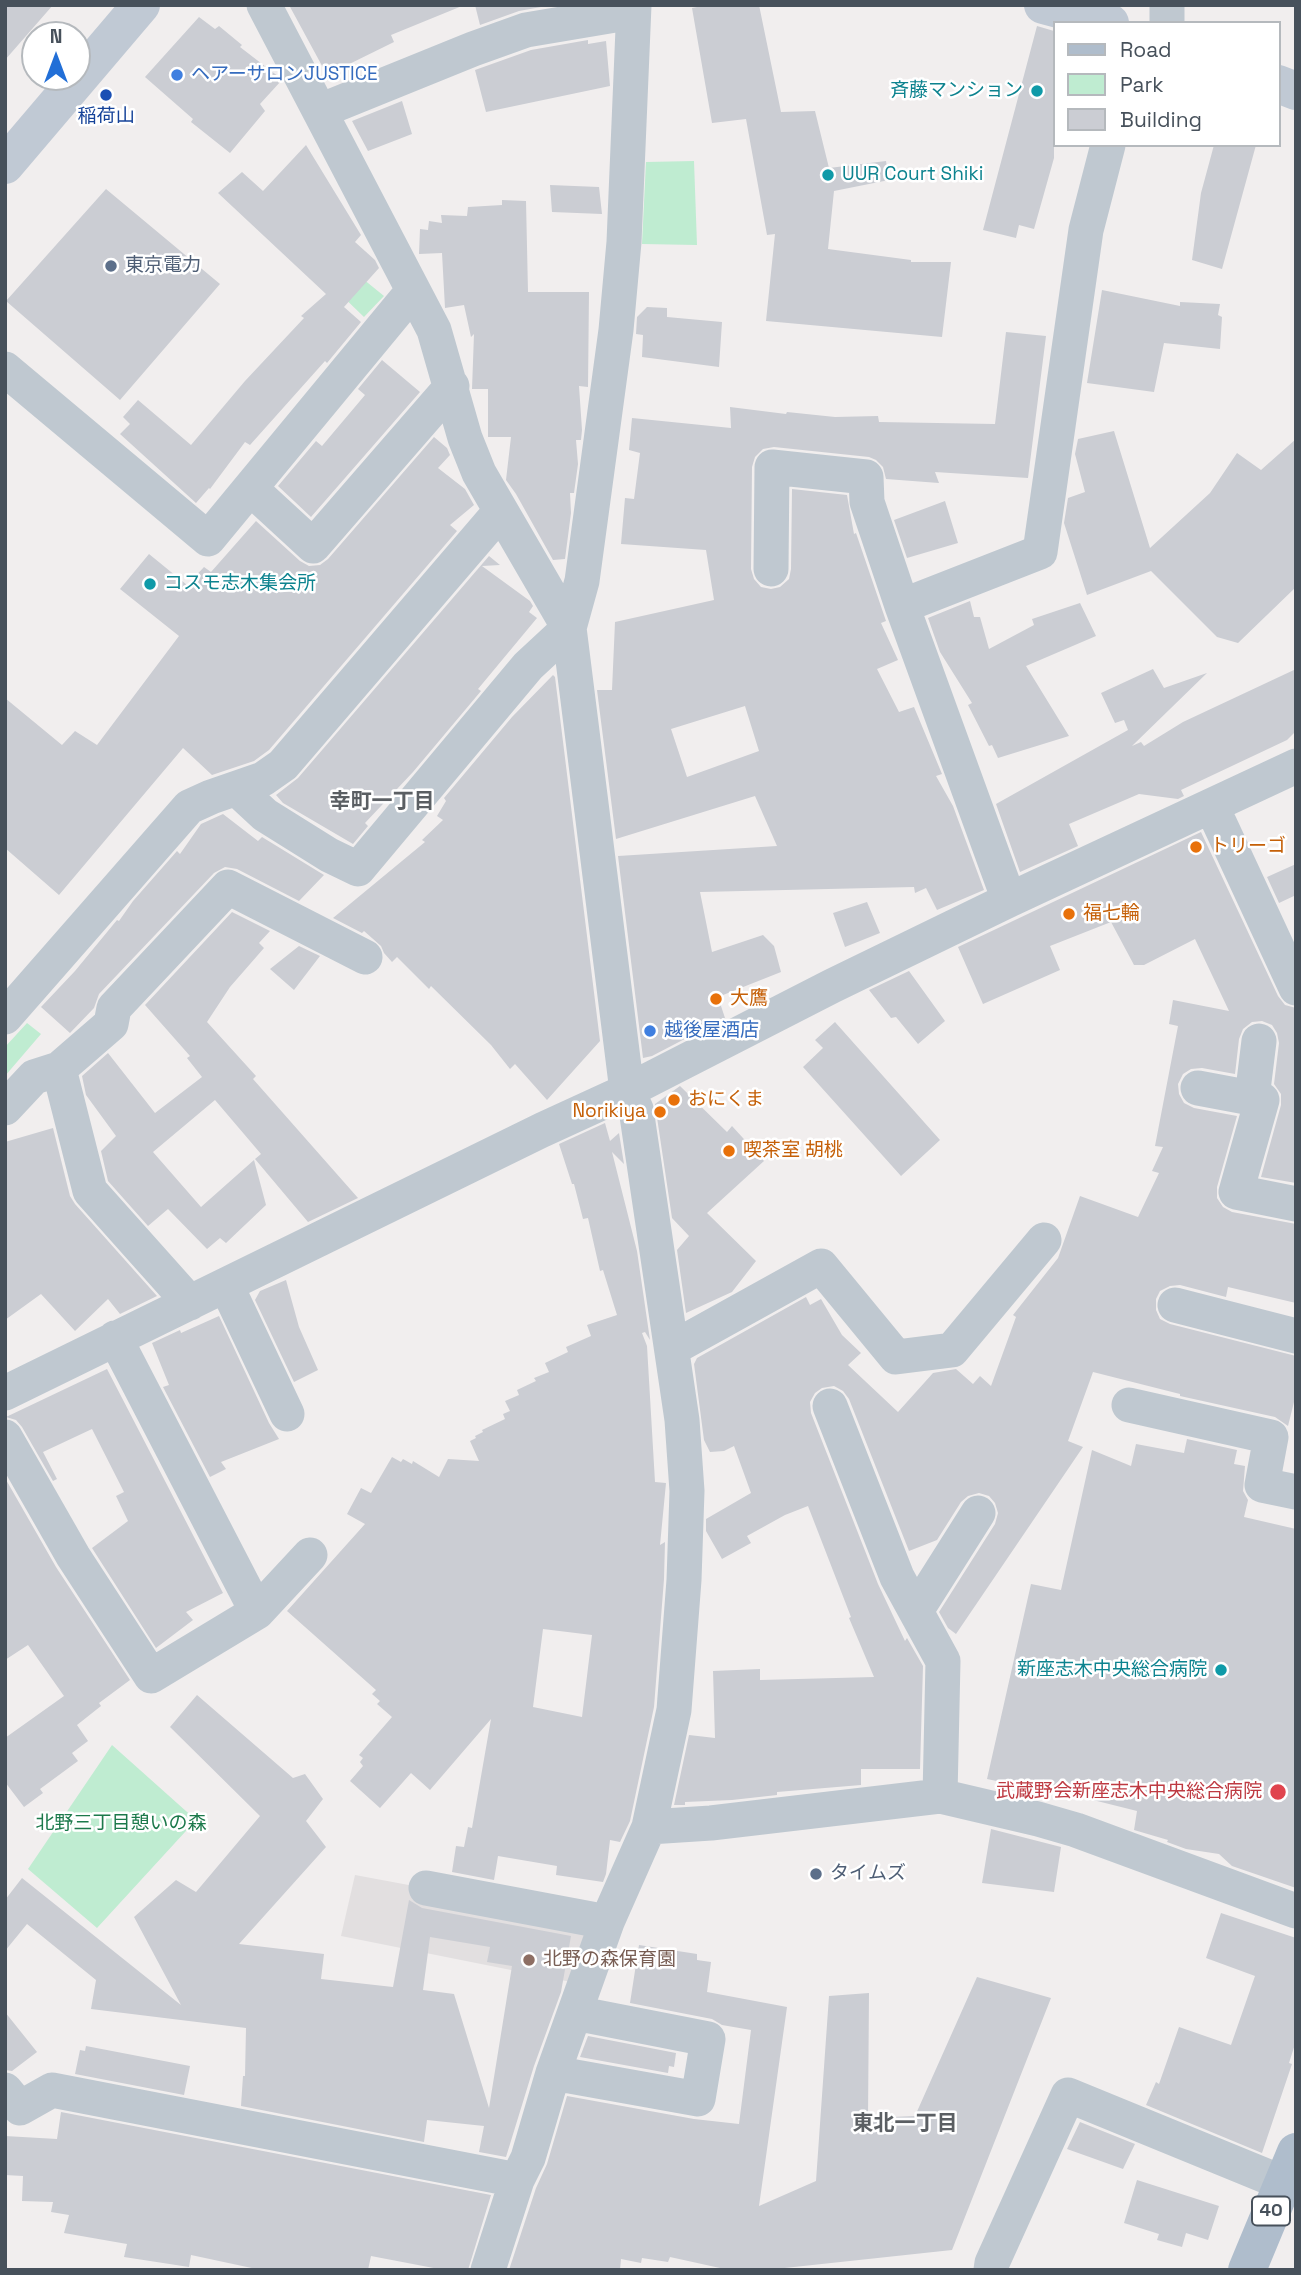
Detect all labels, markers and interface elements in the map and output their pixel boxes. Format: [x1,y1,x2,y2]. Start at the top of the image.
north arrow [21,21,91,91]
legend [1052,21,1280,147]
text: N [50,24,62,49]
text: Road [1120,36,1172,63]
place label: ヘアーサロンJUSTICE [191,64,378,86]
marker: ヘアーサロンJUSTICE [169,67,185,83]
text: Park [1120,71,1164,98]
place label: 斉藤マンション [890,80,1023,102]
marker: 斉藤マンション [1029,83,1045,99]
marker: 稲荷山 [98,87,114,103]
place label: 稲荷山 [78,106,134,128]
text: Building [1120,106,1202,133]
place label: UUR Court Shiki [842,164,983,186]
marker: UUR Court Shiki [820,167,836,183]
place label: 東京電力 [125,255,201,277]
marker: 東京電力 [103,258,119,274]
place label: コスモ志木集会所 [164,573,316,595]
marker: コスモ志木集会所 [142,576,158,592]
district label: 幸町一丁目 [330,789,434,815]
place label: トリーゴ [1210,836,1286,858]
marker: トリーゴ [1188,839,1204,855]
place label: 福七輪 [1083,903,1140,925]
marker: 福七輪 [1061,906,1077,922]
place label: 大鷹 [730,988,768,1010]
marker: 大鷹 [708,991,724,1007]
place label: 越後屋酒店 [664,1020,759,1042]
marker: 越後屋酒店 [642,1023,658,1039]
place label: おにくま [688,1089,764,1111]
marker: おにくま [666,1092,682,1108]
place label: Norikiya [572,1101,646,1123]
marker: Norikiya [652,1104,668,1120]
place label: 喫茶室 胡桃 [743,1140,843,1162]
marker: 喫茶室 胡桃 [721,1143,737,1159]
place label: 新座志木中央総合病院 [1017,1659,1207,1681]
marker: 新座志木中央総合病院 [1213,1662,1229,1678]
place label: 武蔵野会新座志木中央総合病院 [996,1781,1262,1803]
marker: 武蔵野会新座志木中央総合病院 [1268,1782,1288,1802]
park label: 北野三丁目憩いの森 [36,1813,206,1835]
place label: タイムズ [830,1863,906,1885]
marker: タイムズ [808,1866,824,1882]
place label: 北野の森保育園 [543,1949,676,1971]
marker: 北野の森保育園 [521,1952,537,1968]
district label: 東北一丁目 [853,2111,957,2137]
road number: 40 [1252,2196,1290,2225]

